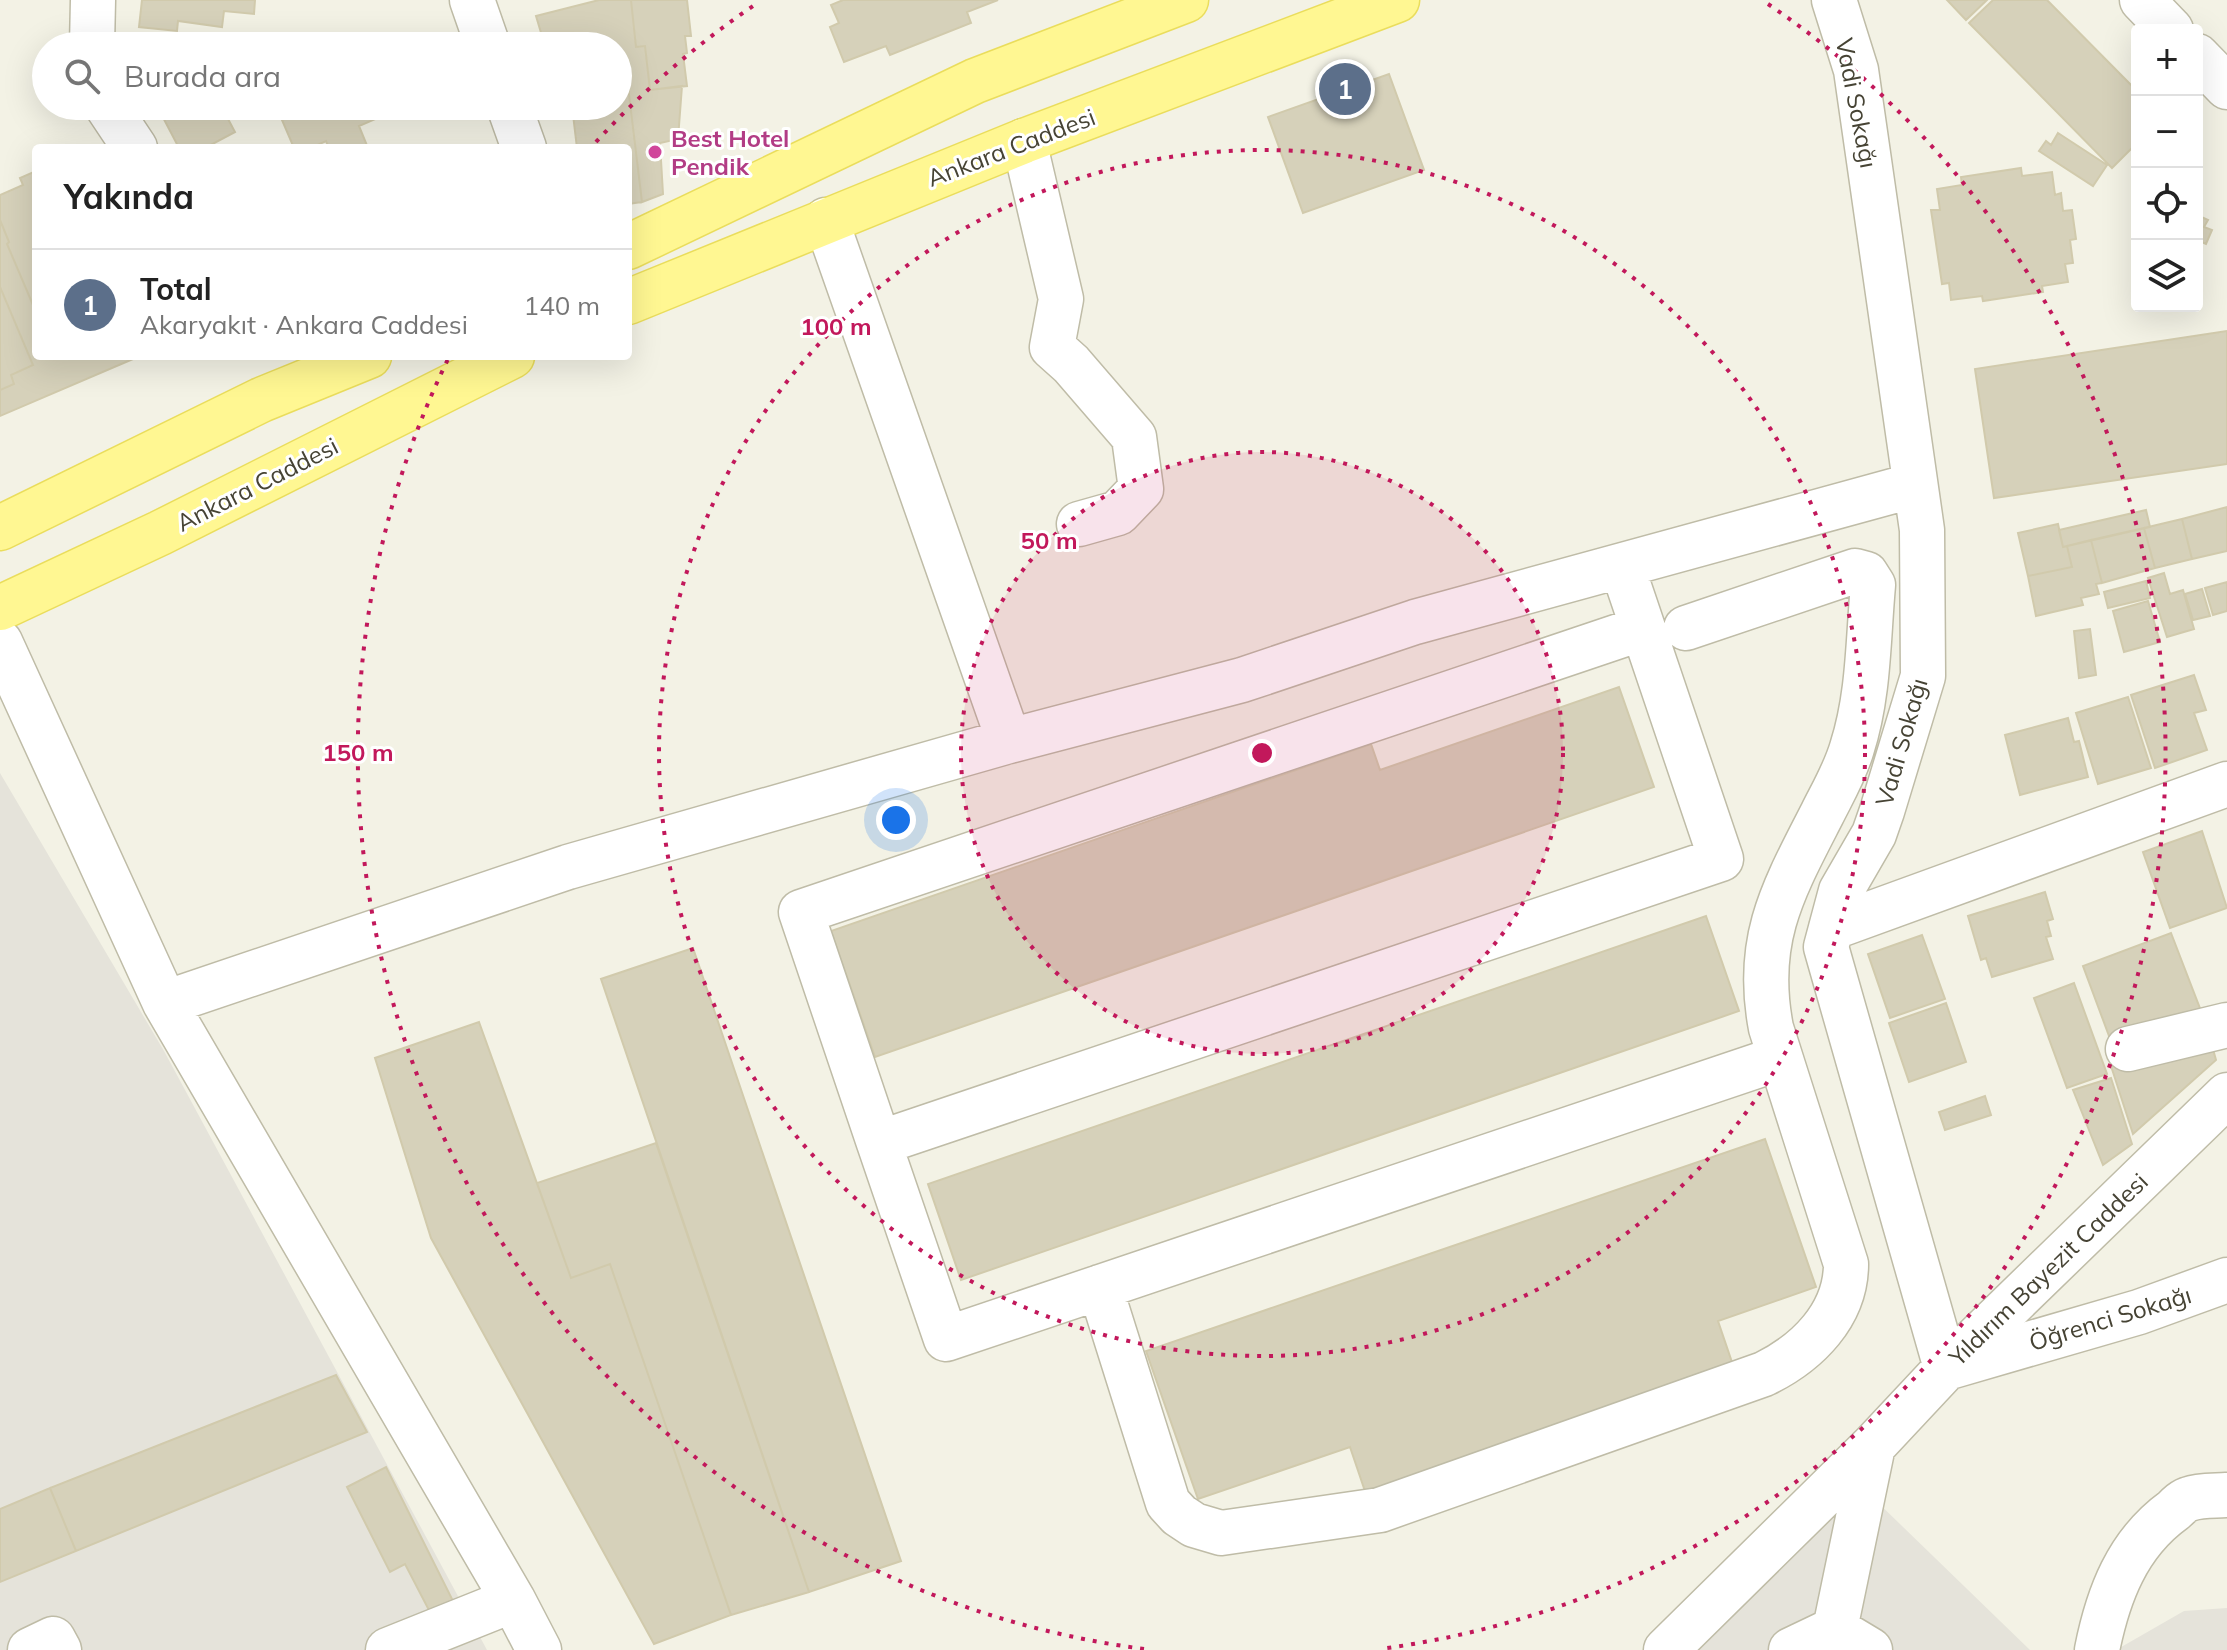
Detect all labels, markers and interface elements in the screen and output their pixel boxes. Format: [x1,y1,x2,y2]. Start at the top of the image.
map controls [2131,24,2203,312]
button: + [2131,24,2203,96]
search box [32,32,632,120]
street label: Vadi Sokağı [1830,35,1884,171]
icon: search [60,54,104,98]
text: Burada ara [124,57,281,95]
pin: 1 [1319,59,1371,119]
button: − [2131,96,2203,168]
street label: Ankara Caddesi [923,101,1099,193]
place label: Best Hotel Pendik [671,123,789,181]
marker: Best Hotel Pendik [646,143,664,161]
button: locate [2131,168,2203,240]
text: Yakında [64,175,194,218]
button: layers [2131,240,2203,312]
text: Total [140,270,212,308]
text: 1 [82,289,98,322]
text: 140 m [524,289,600,322]
text: Akaryakıt · Ankara Caddesi [140,308,468,341]
text: 100 m [800,311,872,341]
street label: Ankara Caddesi [171,430,343,538]
text: 50 m [1021,525,1077,555]
street label: Vadi Sokağı [1868,675,1934,809]
text: 150 m [322,737,394,767]
centre of rings [1248,739,1276,767]
your location [876,800,916,840]
street label: Yıldırım Bayezit Caddesi [1942,1166,2154,1373]
street label: Öğrenci Sokağı [2025,1279,2195,1357]

